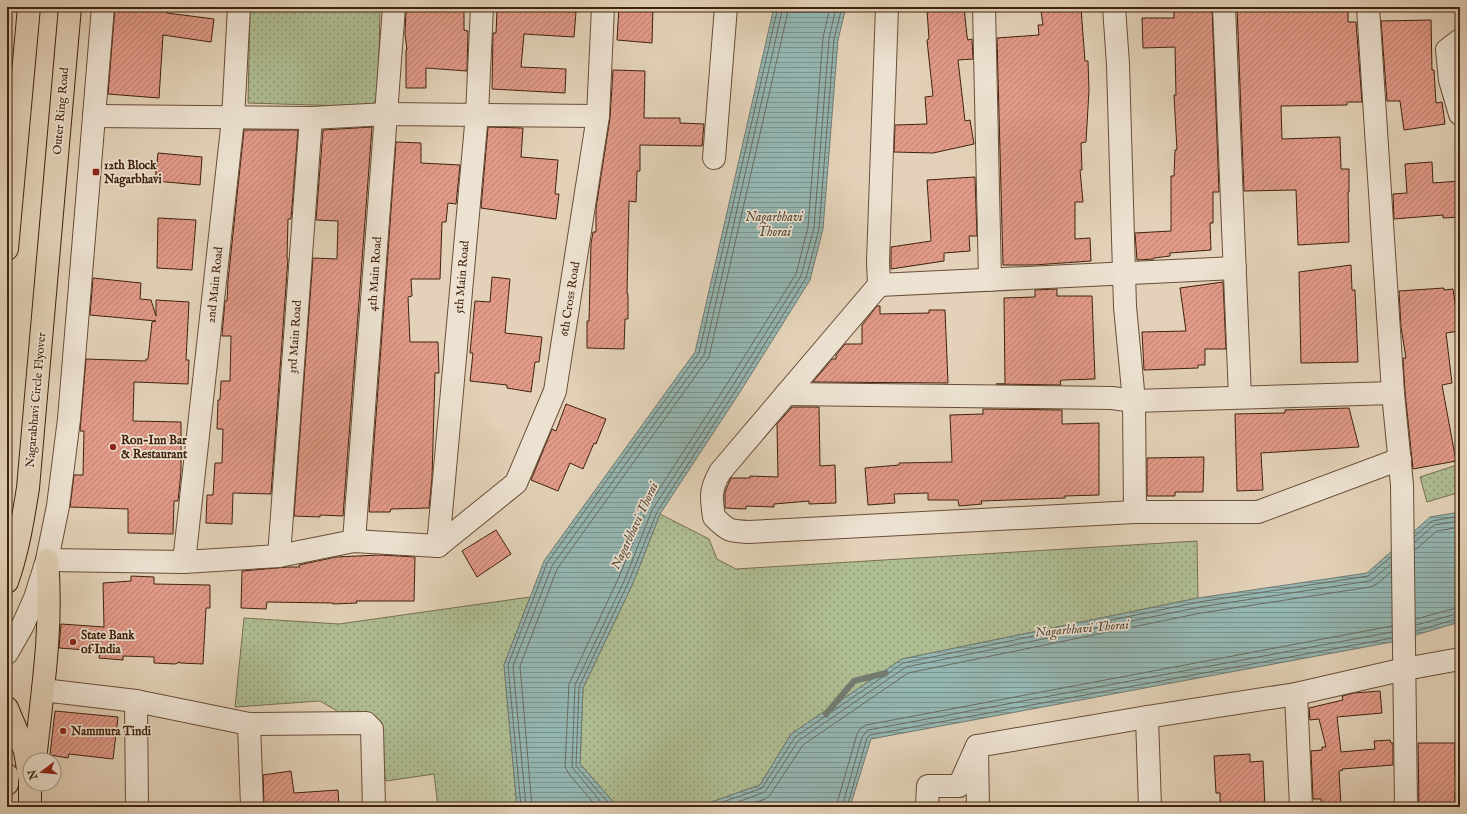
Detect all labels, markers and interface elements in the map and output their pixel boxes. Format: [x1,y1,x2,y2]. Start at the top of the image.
street label: Outer Ring Road [50,66,72,155]
place label: 12th Block Nagarbhavi [103,158,162,188]
marker: 12th Block Nagarbhavi [91,167,101,177]
water label: Nagarbhavi Thorai [745,209,804,241]
street label: 4th Main Road [365,236,385,312]
street label: 5th Main Road [451,239,473,314]
street label: 2nd Main Road [204,245,227,324]
street label: 6th Cross Road [557,260,583,338]
street label: 3rd Main Road [285,299,305,374]
street label: Nagarabhavi Circle Flyover [23,331,49,468]
place label: Ron-Inn Bar & Restaurant [121,433,188,462]
marker: Ron-Inn Bar & Restaurant [108,442,118,452]
water label: Nagarbhavi Thorai [607,479,664,573]
water label: Nagarbhavi Thorai [1034,616,1131,643]
place label: State Bank of India [81,628,135,657]
marker: State Bank of India [68,637,78,647]
place label: Nammura Tindi [70,724,152,739]
marker: Nammura Tindi [58,726,68,736]
north arrow [22,752,62,792]
text: N [25,768,42,782]

